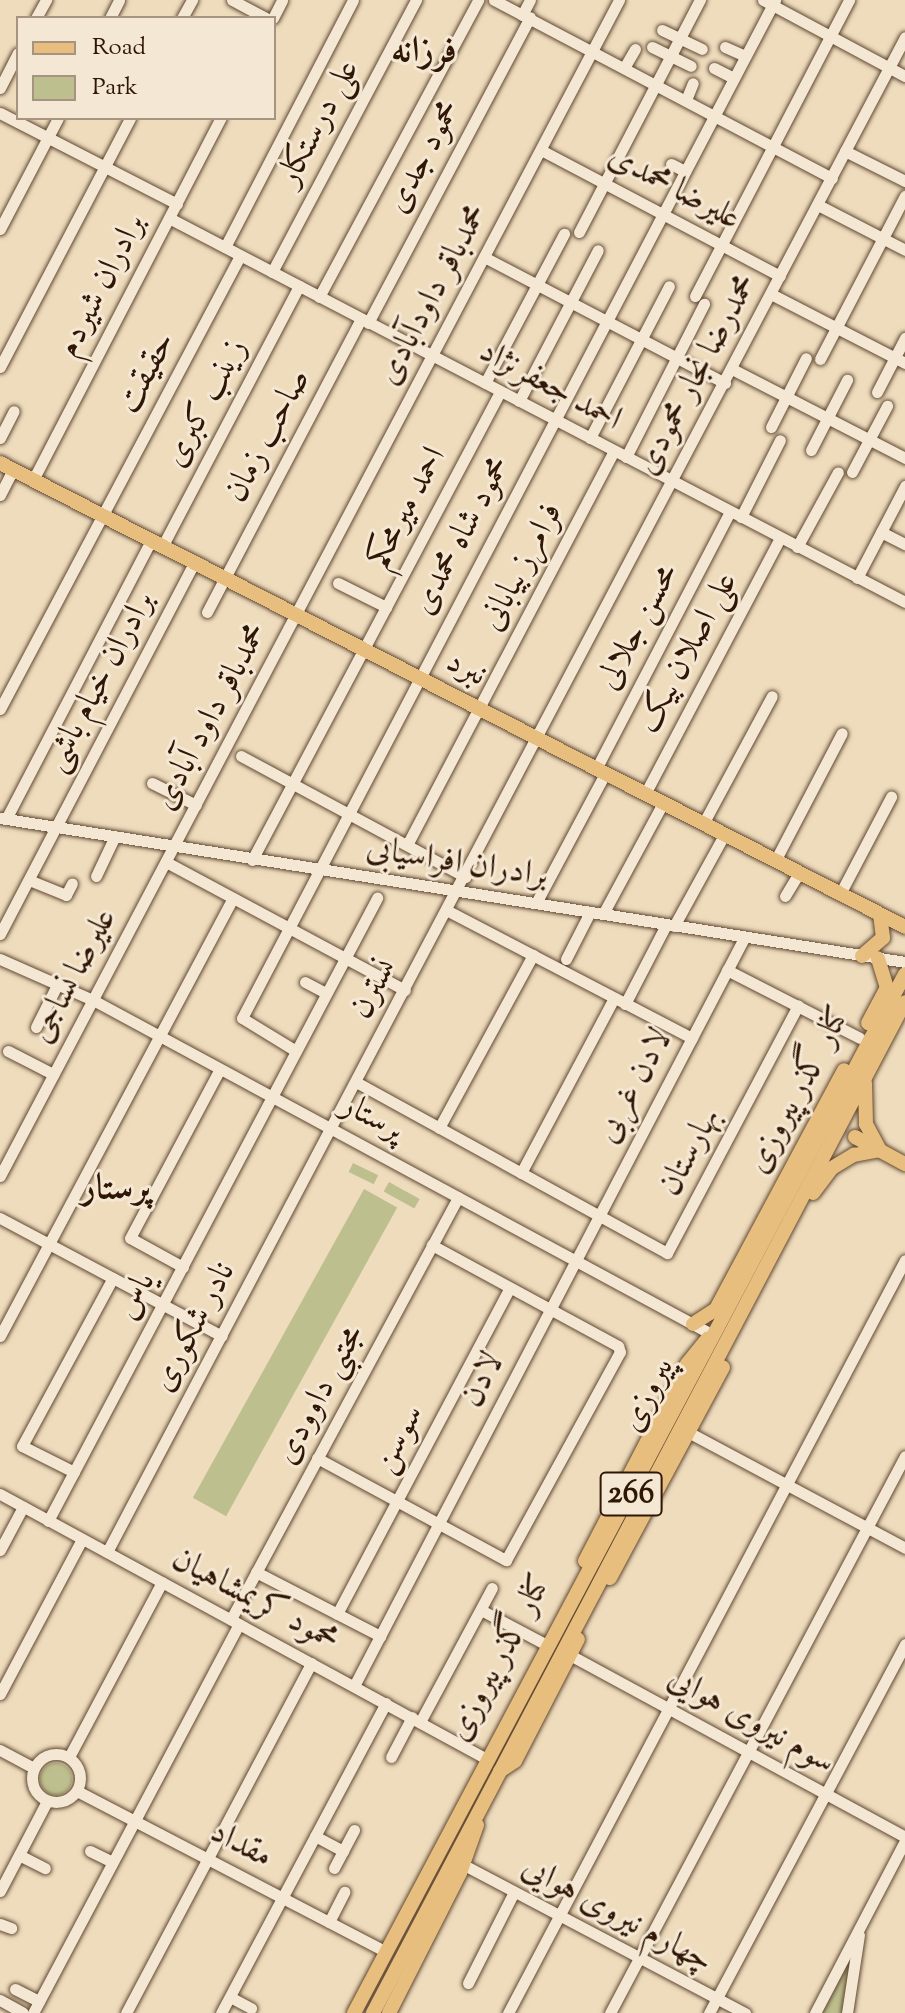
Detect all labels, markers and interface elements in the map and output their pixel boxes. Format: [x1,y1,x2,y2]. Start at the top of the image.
legend [16,16,276,120]
text: Road [92,31,146,65]
district label: فرزانه [391,31,457,75]
street label: علی درستکار [269,53,369,193]
text: Park [92,71,138,105]
street label: محمود جدی [377,94,471,220]
street label: علیرضا محمدی [601,136,747,240]
street label: محمدباقر داودآبادی [368,198,498,392]
street label: برادران شیردم [49,208,155,364]
street label: محمدرضا نجار محمودی [627,268,767,482]
street label: حقیقت [109,325,185,421]
street label: احمد جعفرنژاد [472,331,628,441]
street label: زینب کبری [155,332,257,474]
street label: صاحب زمان [216,362,320,510]
street label: احمد میرمحکم [358,440,456,576]
street label: محمود شاه محمدی [403,450,521,622]
street label: فرامرز بیابانی [471,496,573,638]
street label: محسن جلالی [588,557,688,697]
street label: علی اصلان بیک [628,565,748,741]
street label: برادران خیام باشی [35,585,165,779]
street label: محمدباقر داود آبادی [145,617,277,817]
street label: نبرد [439,642,493,696]
street label: برادران افراسیابی [363,829,551,897]
street label: علیرضا نساجی [22,902,126,1050]
street label: نسترن [341,952,407,1026]
street label: کنار گذر پیروزی [738,999,860,1181]
street label: لادن غربی [588,1022,682,1150]
street label: پرستار [334,1085,410,1151]
street label: بهارستان [650,1101,730,1203]
district label: پرستار [81,1168,151,1212]
street label: نادر شکوری [143,1255,245,1399]
street label: یاس [107,1265,165,1327]
street label: مجتبی داوودی [266,1318,374,1472]
street label: لادن [452,1346,514,1414]
street label: پیروزی [612,1351,684,1439]
street label: سوسن [364,1398,434,1480]
road number: 266 [599,1466,663,1522]
street label: محمود کریمشاهیان [164,1539,346,1661]
street label: کنار گذر پیروزی [439,1567,561,1749]
street label: سوم نیروی هوایی [660,1658,842,1784]
street label: مقداد [203,1812,279,1878]
street label: چهارم نیروی هوایی [514,1847,720,1983]

